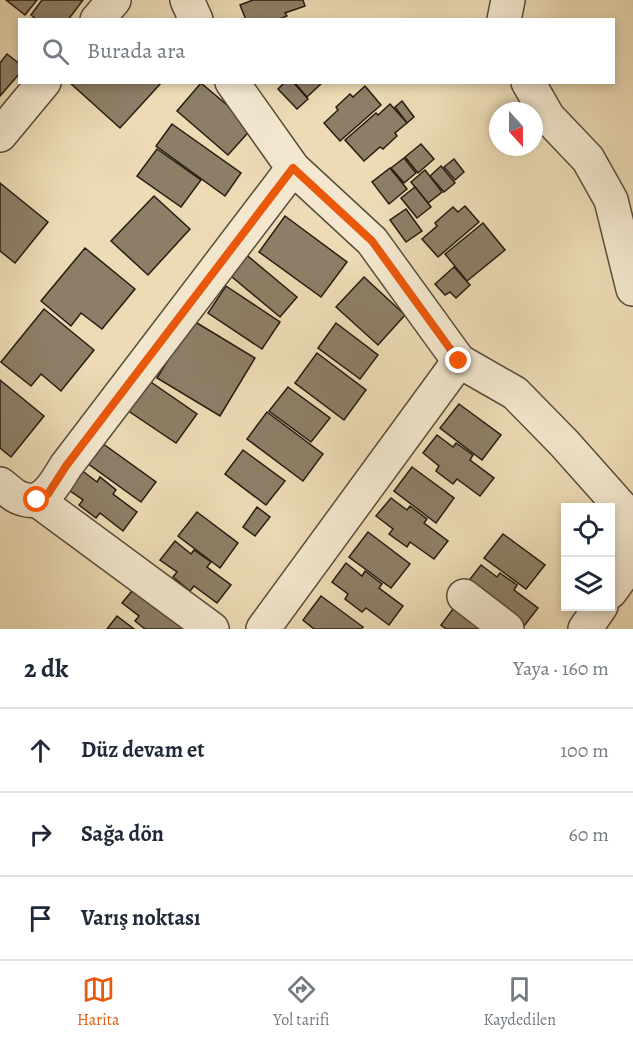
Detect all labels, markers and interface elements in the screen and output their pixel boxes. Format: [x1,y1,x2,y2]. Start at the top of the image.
search box [18,18,615,84]
icon: search [39,35,72,68]
text: Burada ara [87,36,186,66]
north arrow [489,102,543,156]
route end [445,347,471,373]
route start [23,486,49,512]
map controls [561,503,615,611]
button: locate [561,503,615,557]
button: layers [561,557,615,611]
text: 2 dk [24,651,69,686]
text: Yaya · 160 m [513,655,609,682]
icon: ahead [24,734,57,767]
text: Düz devam et [81,735,204,765]
text: 100 m [560,737,609,764]
icon: right [24,818,57,851]
text: Sağa dön [81,819,164,849]
text: 60 m [569,821,609,848]
icon: arrive [24,902,57,935]
text: Varış noktası [81,903,200,933]
tab: Harita [77,973,120,1031]
tab: Yol tarifi [273,973,330,1031]
tab: Kaydedilen [483,973,556,1031]

